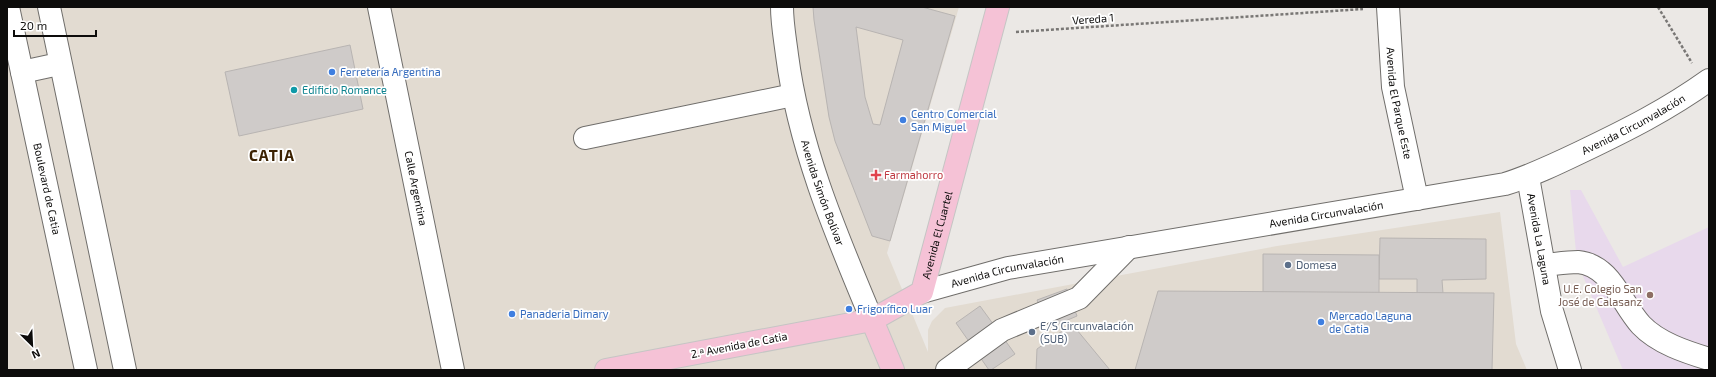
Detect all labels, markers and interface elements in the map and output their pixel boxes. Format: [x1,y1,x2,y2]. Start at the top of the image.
street label: Vereda 1 [1072,11,1114,26]
scale bar [14,12,96,38]
text: 20 m [20,18,47,32]
street label: Avenida El Parque Este [1385,47,1415,160]
place label: Ferretería Argentina [340,65,441,78]
marker: Ferretería Argentina [327,67,337,77]
place label: Edificio Romance [302,83,387,96]
marker: Edificio Romance [289,85,299,95]
street label: Avenida Circunvalación [1579,91,1687,157]
place label: Centro Comercial San Miguel [911,107,997,133]
marker: Centro Comercial San Miguel [898,115,908,125]
street label: Avenida Simón Bolívar [799,138,848,248]
street label: Boulevard de Catia [31,142,64,236]
district label: CATIA [249,146,295,164]
street label: Calle Argentina [402,150,430,227]
place label: Farmahorro [884,168,943,181]
marker: Farmahorro [871,170,881,180]
street label: Avenida El Cuartel [919,189,955,280]
street label: Avenida La Laguna [1525,192,1554,286]
street label: Avenida Circunvalación [1268,198,1384,230]
street label: Avenida Circunvalación [949,252,1065,290]
place label: Domesa [1296,258,1337,271]
marker: Domesa [1283,260,1293,270]
place label: U.E. Colegio San José de Calasanz [1558,282,1642,308]
marker: U.E. Colegio San José de Calasanz [1645,290,1655,300]
place label: Frigorífico Luar [857,302,933,315]
marker: Frigorífico Luar [844,304,854,314]
place label: Panaderia Dimary [520,307,609,320]
marker: Panaderia Dimary [507,309,517,319]
place label: Mercado Laguna de Catia [1329,309,1412,335]
marker: Mercado Laguna de Catia [1316,317,1326,327]
place label: E/S Circunvalación (SUB) [1040,319,1134,345]
north arrow [12,325,52,365]
marker: E/S Circunvalación (SUB) [1027,327,1037,337]
street label: 2.ª Avenida de Catia [690,329,788,360]
text: N [30,347,43,362]

